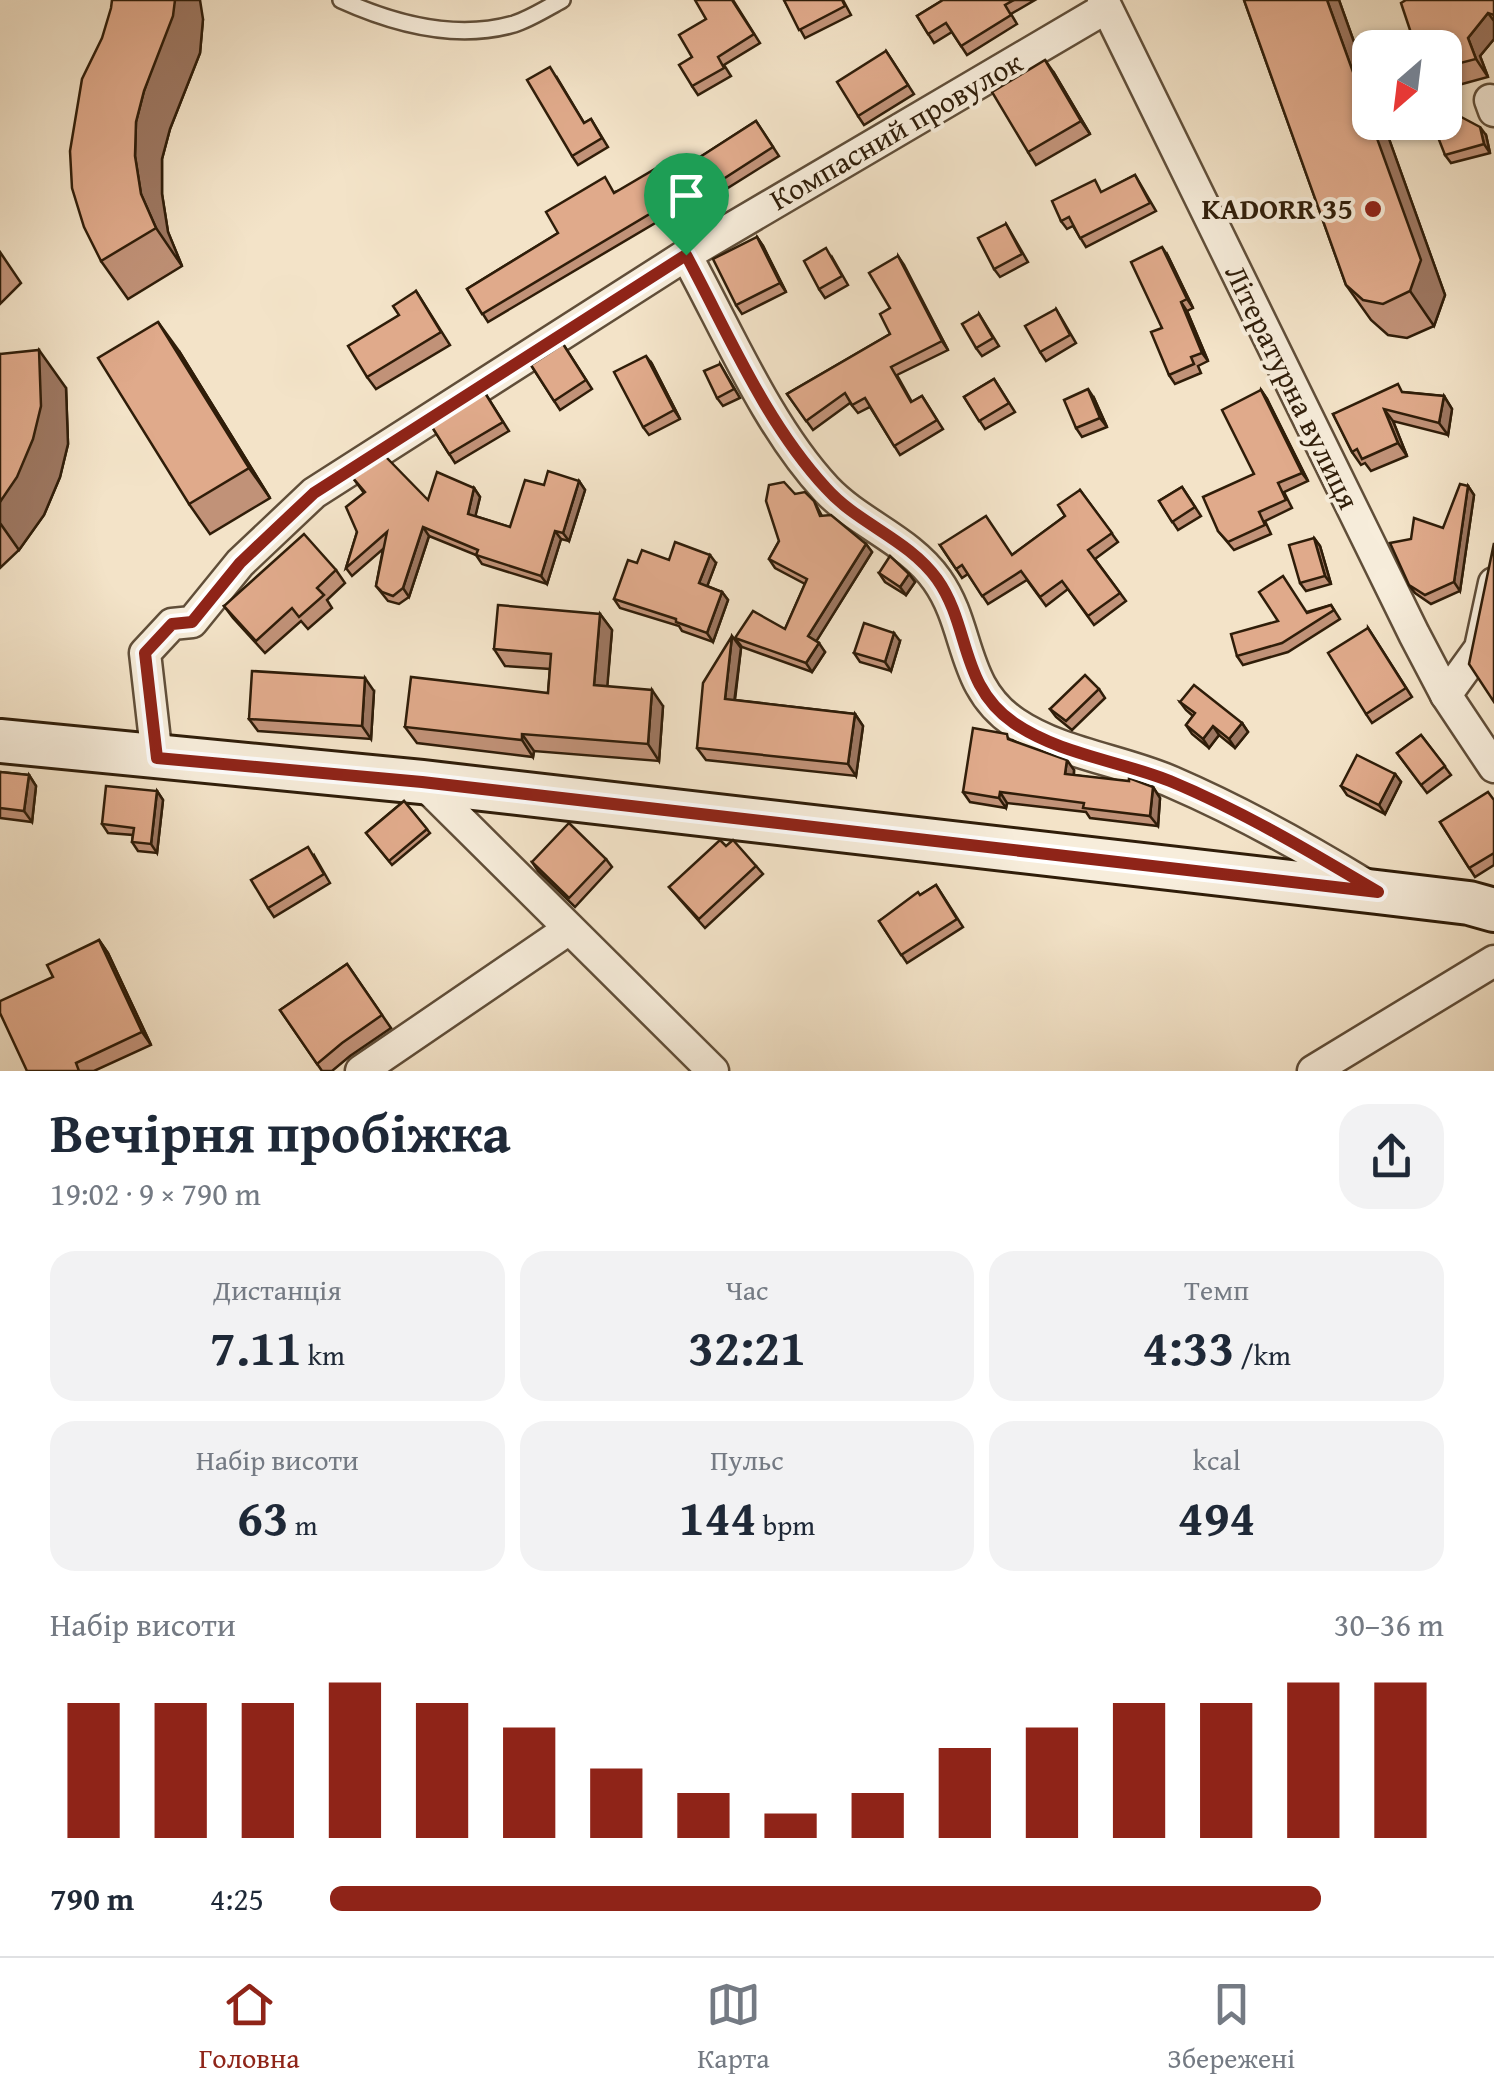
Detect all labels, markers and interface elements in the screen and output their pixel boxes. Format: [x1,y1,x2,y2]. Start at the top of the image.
north arrow [1352,30,1462,140]
map controls [1352,30,1462,140]
street label: Компасний провулок [761,40,1030,220]
pin [644,153,729,256]
icon: arrive [659,168,714,223]
place label: KADORR 35 [1202,186,1353,230]
marker: KADORR 35 [1362,198,1384,220]
street label: Літературна вулиця [1215,257,1371,516]
text: Вечірня пробіжка [50,1092,511,1172]
button: share [1339,1104,1444,1209]
text: 19:02 · 9 × 790 m [50,1170,261,1217]
text: Дистанція [213,1269,341,1310]
text: Час [726,1269,768,1310]
text: Темп [1184,1269,1249,1310]
text: 7.11 [210,1310,302,1383]
text: 32:21 [688,1310,806,1383]
text: 4:33 [1142,1310,1234,1383]
text: km [302,1334,345,1375]
text: /km [1234,1334,1291,1375]
text: Набір висоти [196,1439,359,1480]
text: Пульс [710,1439,784,1480]
text: kcal [1193,1439,1241,1480]
text: 63 [237,1480,289,1553]
text: 144 [679,1480,757,1553]
text: 494 [1178,1480,1256,1553]
text: m [289,1504,318,1545]
text: bpm [757,1504,815,1545]
text: Набір висоти [50,1601,236,1648]
text: 30–36 m [1334,1601,1444,1648]
text: 790 m [50,1875,134,1922]
text: 4:25 [210,1875,264,1922]
tab: Головна [199,1977,300,2078]
tab: Карта [697,1977,770,2078]
tab: Збережені [1167,1977,1295,2078]

